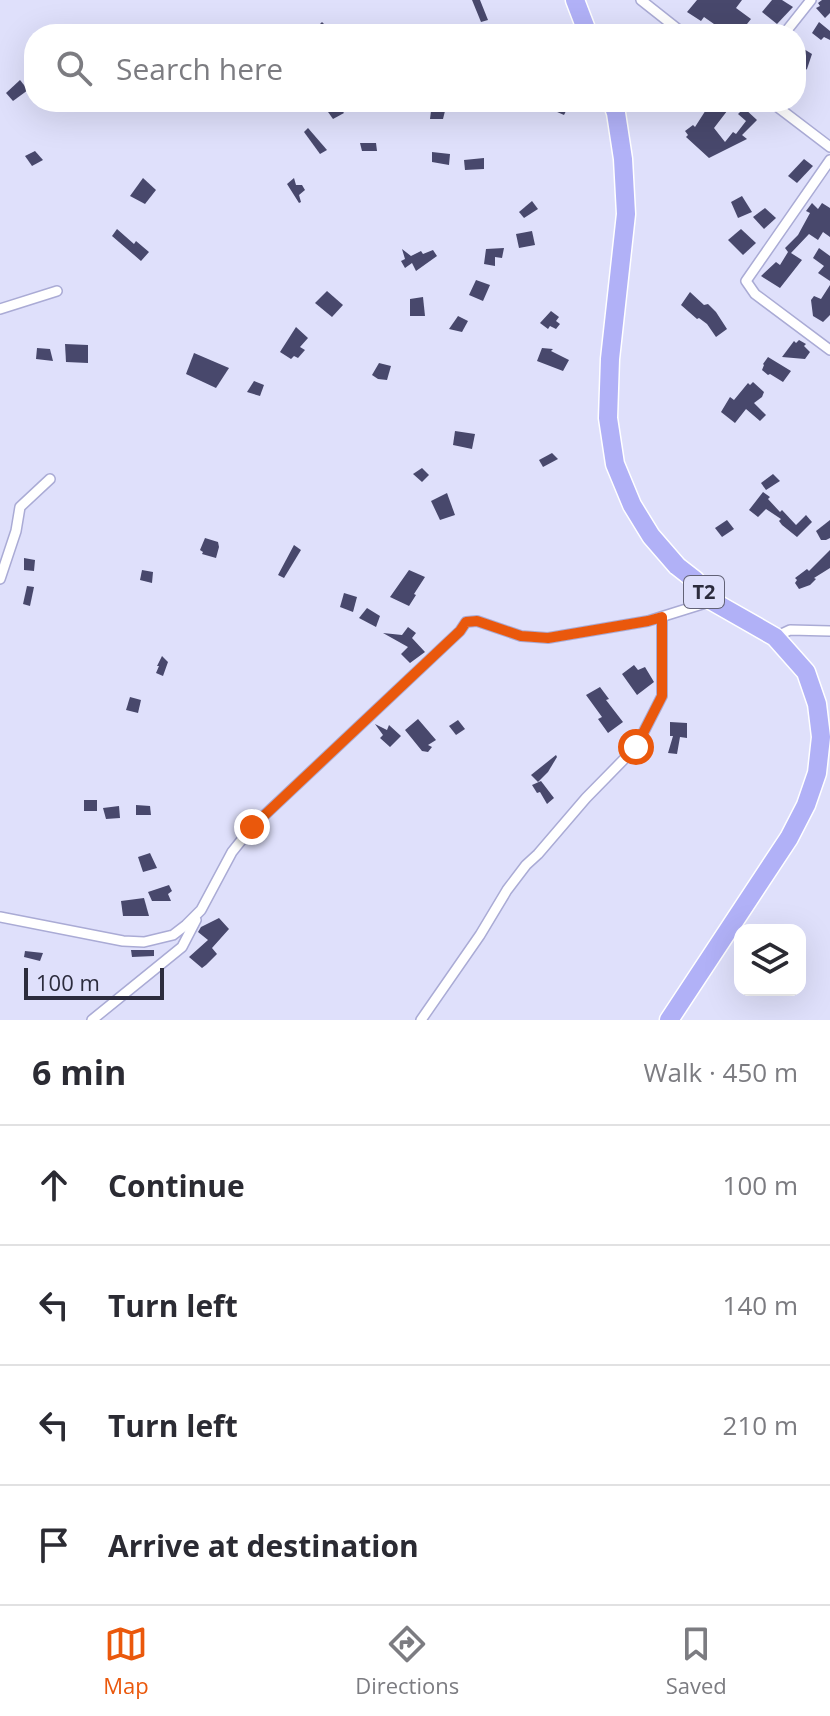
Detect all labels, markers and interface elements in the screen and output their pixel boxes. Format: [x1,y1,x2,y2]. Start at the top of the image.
search box [24,24,806,112]
icon: search [52,46,96,90]
text: Search here [116,48,283,89]
road number: T2 [684,576,724,608]
route start [618,729,654,765]
route end [234,809,270,845]
map controls [734,924,806,996]
button: layers [734,924,806,996]
scale bar [24,964,164,1000]
text: 100 m [36,967,100,997]
text: 6 min [32,1049,126,1095]
text: Walk · 450 m [644,1054,798,1090]
icon: ahead [32,1163,76,1207]
text: Continue [108,1165,245,1206]
text: 100 m [723,1167,798,1203]
icon: left [32,1283,76,1327]
text: Turn left [108,1285,238,1326]
text: 140 m [723,1287,798,1323]
icon: left [32,1403,76,1447]
text: Turn left [108,1405,238,1446]
text: 210 m [723,1407,798,1443]
icon: arrive [32,1523,76,1567]
text: Arrive at destination [108,1525,419,1566]
tab: Map [103,1622,149,1700]
tab: Directions [355,1622,459,1700]
tab: Saved [666,1622,727,1700]

